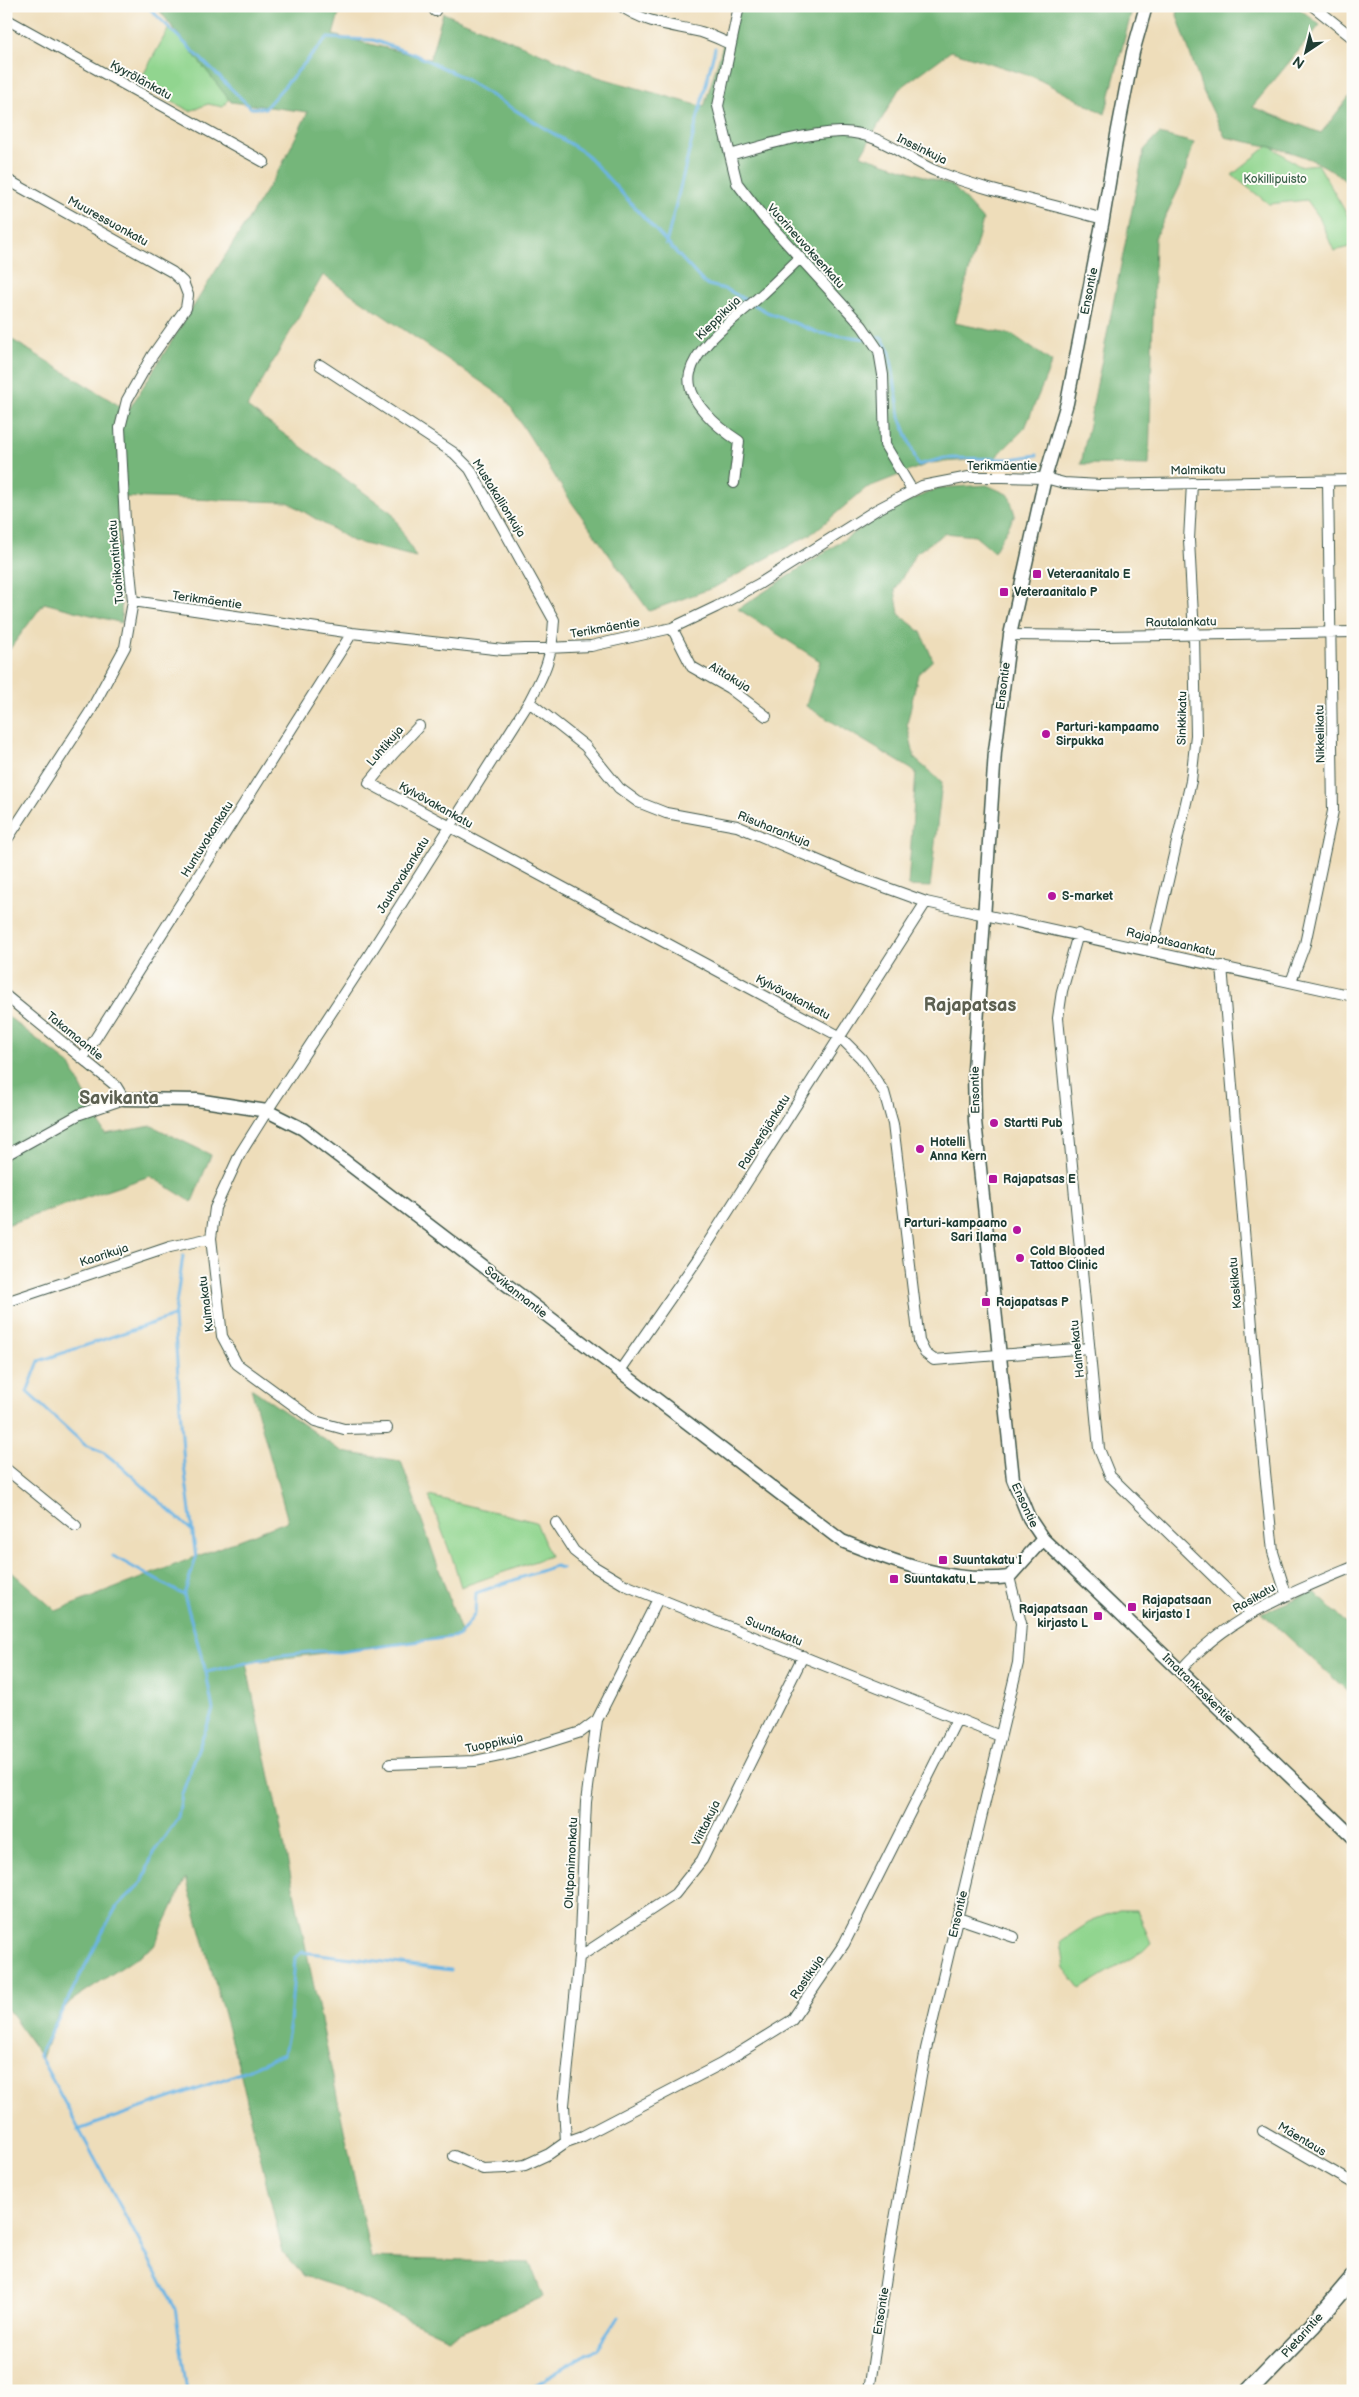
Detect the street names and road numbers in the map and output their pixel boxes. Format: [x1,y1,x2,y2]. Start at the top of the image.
street label: Kyyrölänkatu [107,57,174,104]
street label: Inssinkuja [894,131,950,168]
street label: Muuressuonkatu [65,193,151,250]
street label: Vuorineuvoksenkatu [764,201,848,292]
street label: Ensontie [1078,266,1101,316]
street label: Kieppikuja [693,293,744,343]
street label: Mustakallionkuja [469,456,529,540]
street label: Terikmäentie [967,459,1037,474]
street label: Malmikatu [1170,463,1226,478]
street label: Tuohikontinkatu [105,519,128,605]
street label: Terikmäentie [171,588,243,613]
street label: Rautalankatu [1145,614,1217,631]
street label: Terikmäentie [569,615,641,642]
street label: Aittakuja [706,659,754,696]
street label: Ensontie [993,661,1014,711]
street label: Sinkkikatu [1175,691,1190,745]
street label: Nikkelikatu [1312,704,1329,764]
street label: Luhtikuja [364,723,407,770]
street label: Kylvövakankatu [396,779,475,832]
street label: Huntuvakankatu [178,798,237,880]
street label: Risuharankuja [735,808,813,851]
street label: Jauhovakankatu [374,834,433,916]
street label: Rajapatsaankatu [1125,925,1217,960]
street label: Kylvövakankatu [753,971,833,1023]
street label: Takamaantie [43,1009,106,1064]
street label: Ensontie [968,1066,983,1114]
street label: Paloveräjänkatu [735,1092,794,1173]
street label: Kaarikuja [78,1240,131,1270]
street label: Kaskikatu [1226,1256,1245,1309]
street label: Savikannantie [481,1263,550,1322]
street label: Kulmakatu [196,1275,217,1333]
street label: Halmekatu [1067,1319,1088,1379]
street label: Ensontie [1008,1480,1041,1530]
street label: Rasikatu [1230,1580,1278,1617]
street label: Suuntakatu [743,1613,805,1650]
street label: Imatrankoskentie [1159,1651,1236,1726]
street label: Tuoppikuja [464,1730,525,1757]
street label: Viittakuja [689,1798,724,1849]
street label: Olutpanimonkatu [562,1817,581,1909]
street label: Ensontie [946,1889,971,1939]
street label: Rastikuja [787,1952,828,2002]
street label: Mäentaus [1275,2119,1329,2160]
street label: Ensontie [870,2286,893,2336]
street label: Pietarintie [1278,2310,1326,2361]

